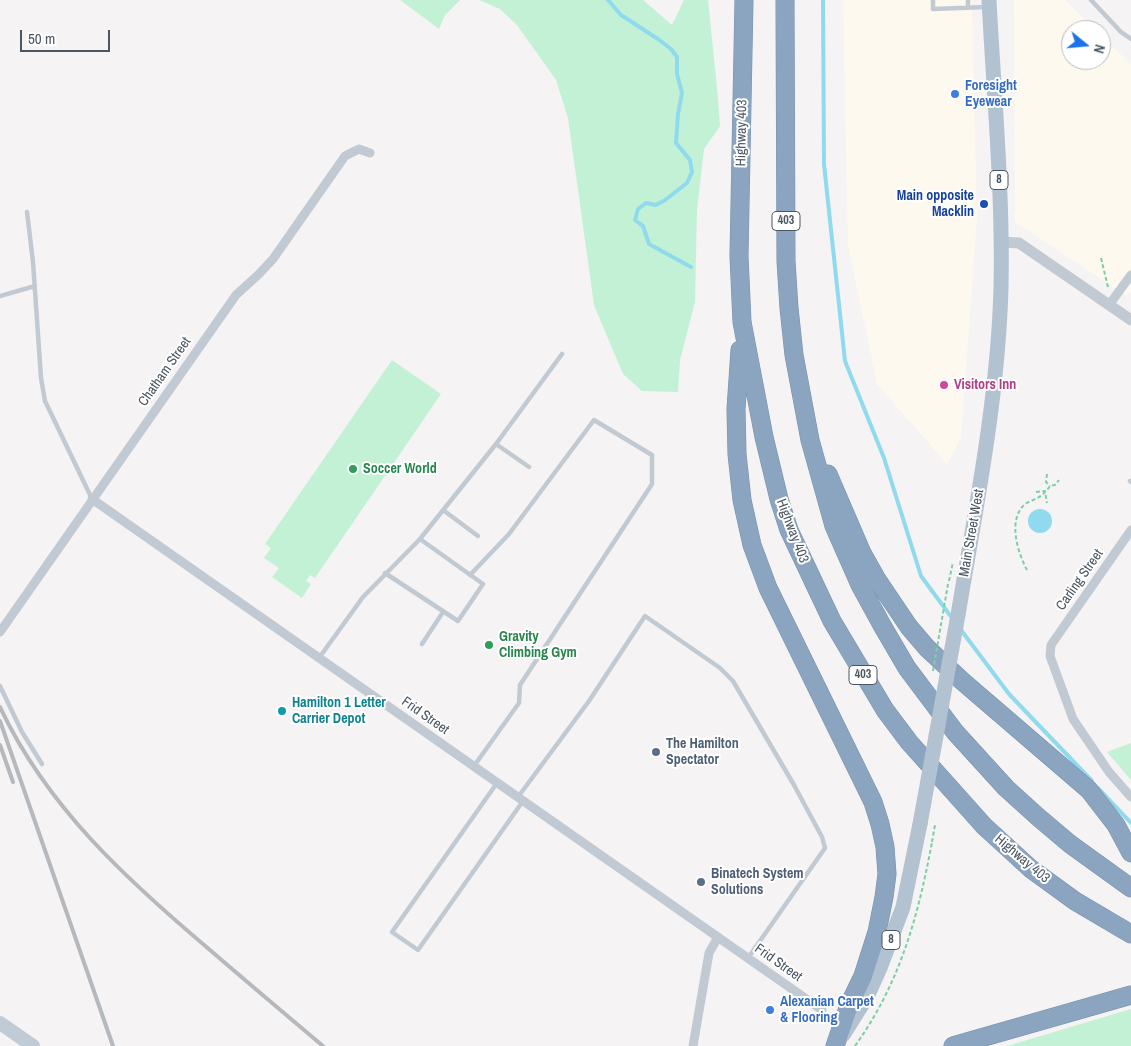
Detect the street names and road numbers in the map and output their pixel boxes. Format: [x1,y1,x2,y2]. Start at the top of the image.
street label: Highway 403 [733,99,751,167]
road number: 8 [990,170,1008,190]
road number: 403 [772,212,800,230]
street label: Chatham Street [135,334,195,410]
street label: Main Street West [956,488,988,578]
street label: Highway 403 [772,497,812,565]
street label: Carling Street [1053,546,1107,614]
road number: 403 [849,666,877,684]
street label: Frid Street [398,694,452,738]
street label: Highway 403 [991,831,1053,887]
road number: 8 [882,930,900,950]
street label: Frid Street [751,941,805,985]

